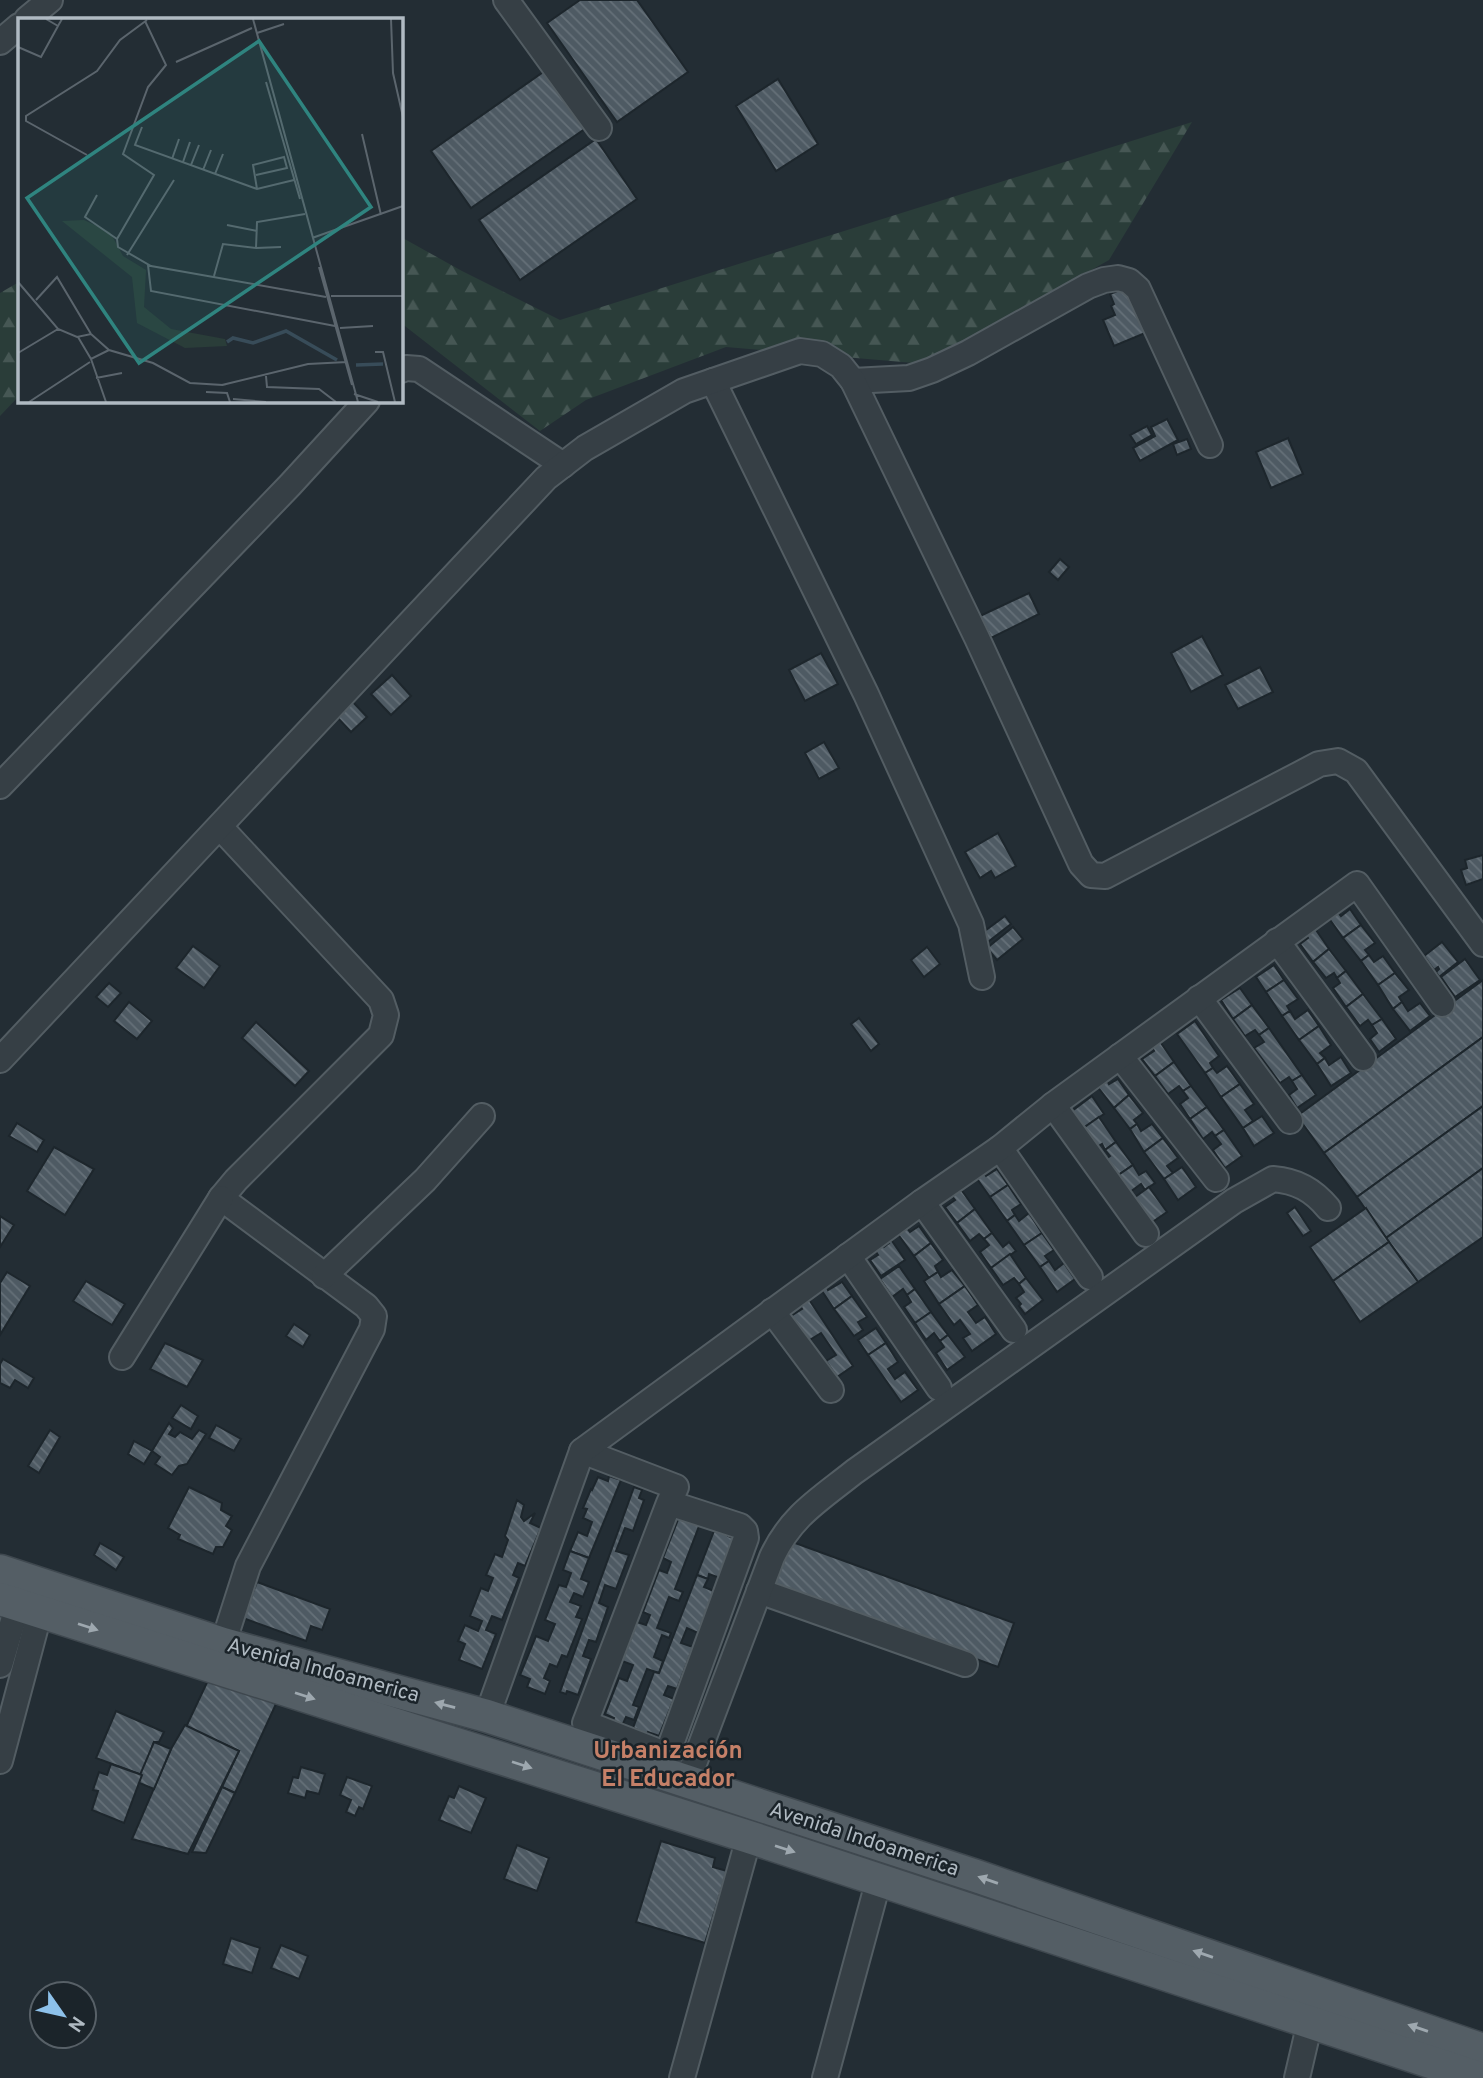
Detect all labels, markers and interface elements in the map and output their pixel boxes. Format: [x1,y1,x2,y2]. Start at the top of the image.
inset map [18,18,402,402]
one-way arrow [78,1622,99,1632]
street label: Avenida Indoamerica [224,1632,422,1710]
one-way arrow [295,1692,316,1702]
one-way arrow [434,1699,456,1710]
district label: Urbanización El Educador [593,1737,743,1795]
one-way arrow [512,1760,533,1771]
street label: Avenida Indoamerica [766,1797,962,1883]
one-way arrow [775,1844,796,1854]
one-way arrow [977,1874,998,1885]
one-way arrow [1193,1948,1214,1959]
north arrow [28,1980,98,2050]
text: N [62,2011,89,2036]
one-way arrow [1408,2022,1429,2033]

